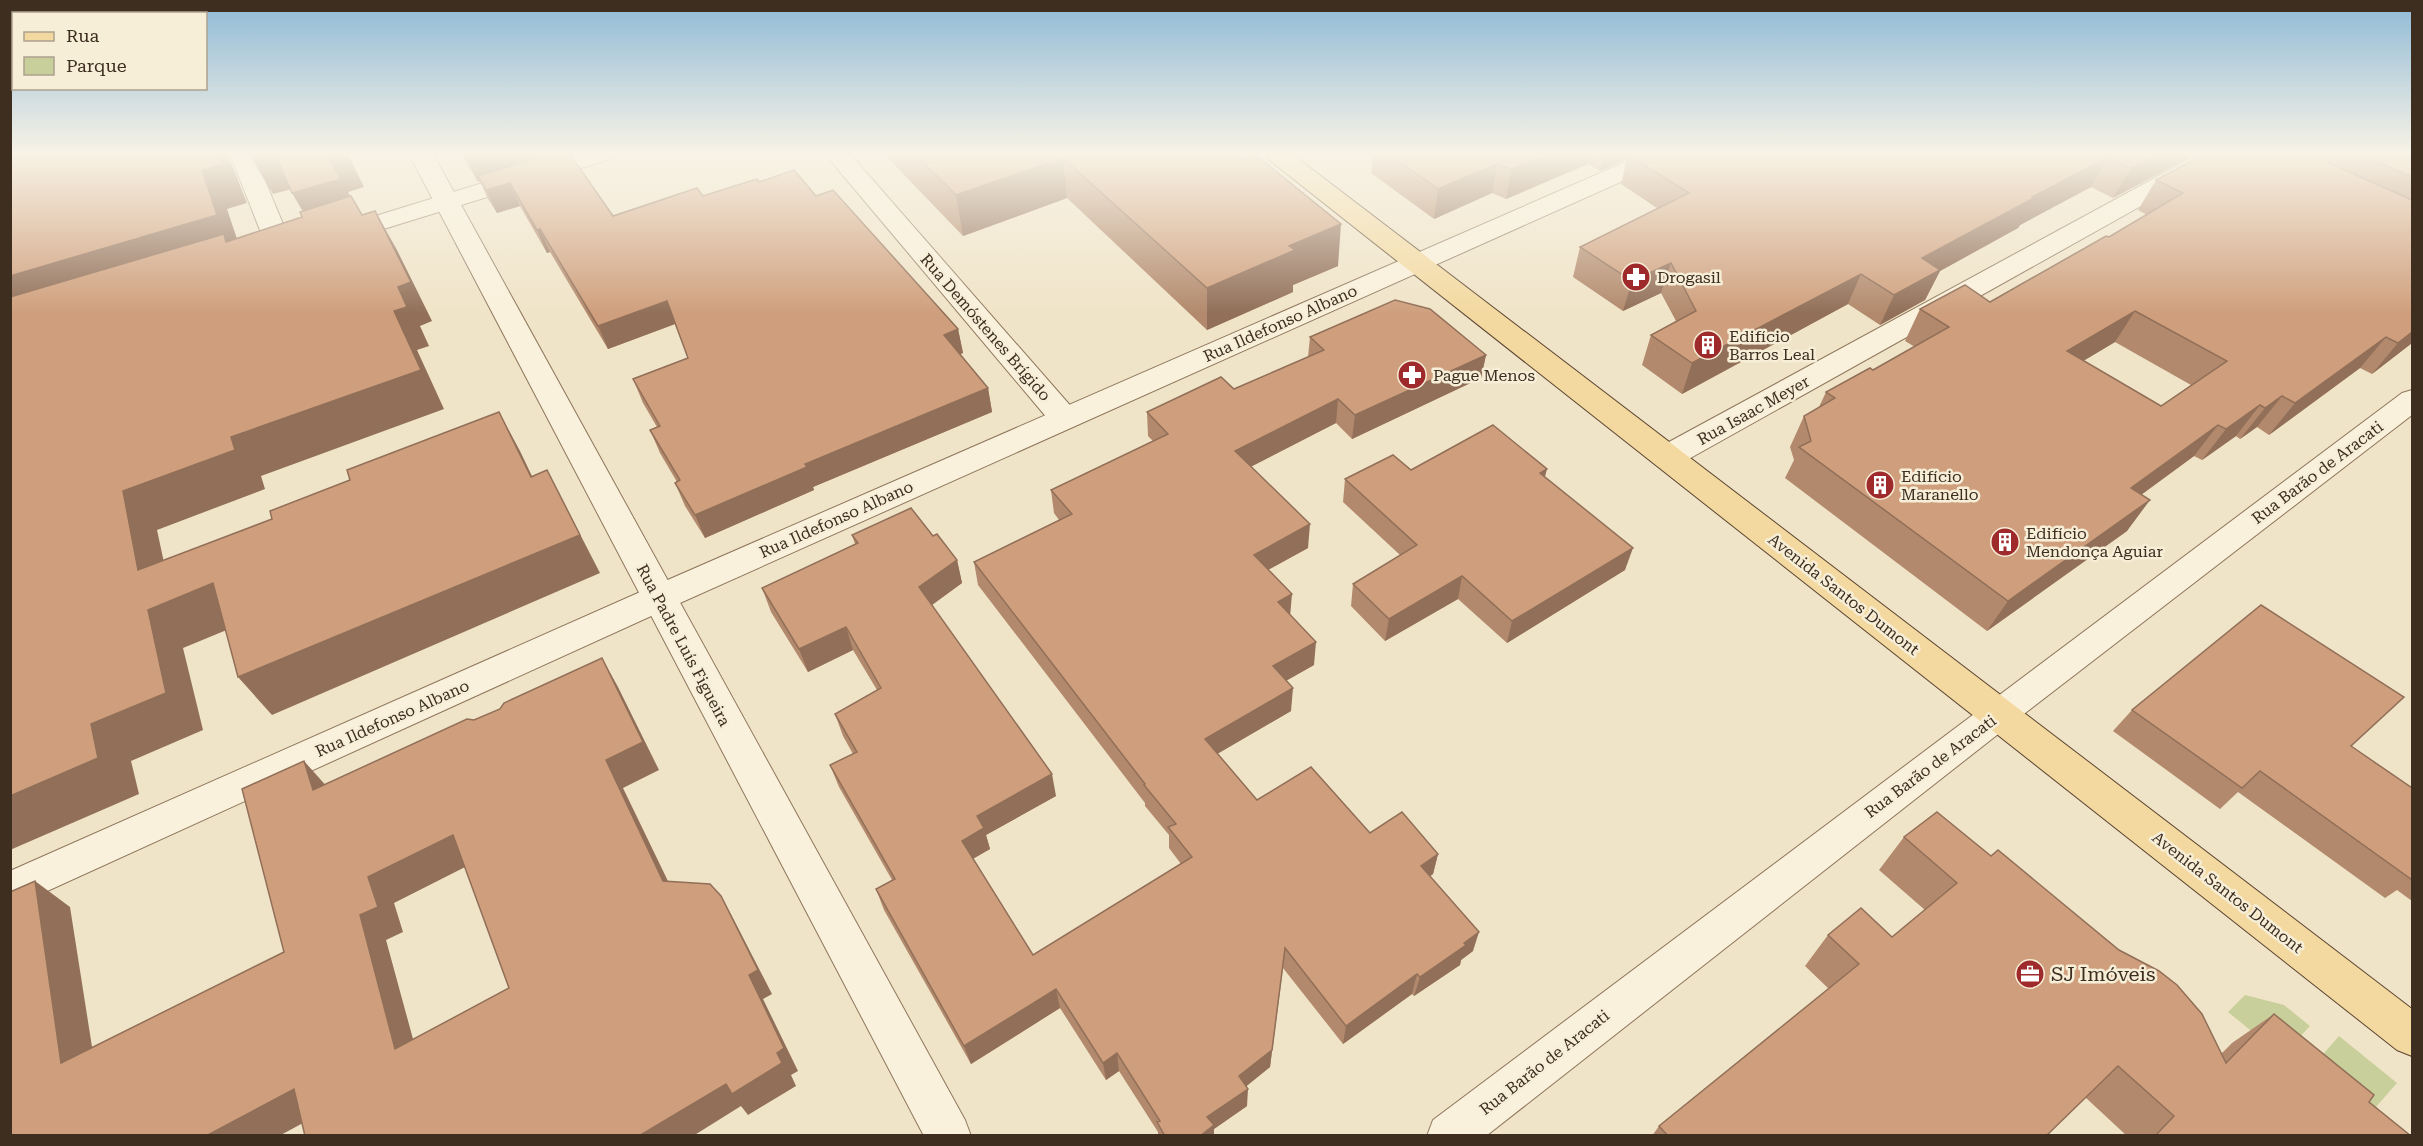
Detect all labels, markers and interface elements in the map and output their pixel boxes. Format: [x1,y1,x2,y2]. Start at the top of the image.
legend [12,12,207,90]
text: Rua [66,25,99,46]
text: Parque [66,55,127,76]
street label: Rua Demóstenes Brígido [917,250,1055,405]
pharmacy icon: Drogasil [1620,261,1652,293]
place label: Drogasil [1657,268,1721,287]
street label: Rua Ildefonso Albano [1200,281,1360,366]
place label: Edifício Barros Leal [1729,327,1815,364]
building icon: Edifício Barros Leal [1692,329,1724,361]
pharmacy icon: Pague Menos [1396,359,1428,391]
place label: Pague Menos [1433,366,1535,385]
street label: Rua Isaac Meyer [1694,372,1813,449]
street label: Rua Barão de Aracati [2248,417,2387,528]
place label: Edifício Maranello [1901,467,1979,504]
building icon: Edifício Maranello [1864,469,1896,501]
street label: Rua Ildefonso Albano [756,477,916,562]
place label: Edifício Mendonça Aguiar [2026,524,2163,561]
building icon: Edifício Mendonça Aguiar [1989,526,2021,558]
street label: Avenida Santos Dumont [1764,530,1923,659]
street label: Rua Padre Luís Figueira [633,561,735,730]
street label: Rua Ildefonso Albano [312,676,472,761]
street label: Rua Barão de Aracati [1861,711,2000,822]
street label: Avenida Santos Dumont [2148,828,2307,957]
office icon: SJ Imóveis [2014,958,2046,990]
place label: SJ Imóveis [2051,962,2156,986]
street label: Rua Barão de Aracati [1476,1006,1613,1119]

